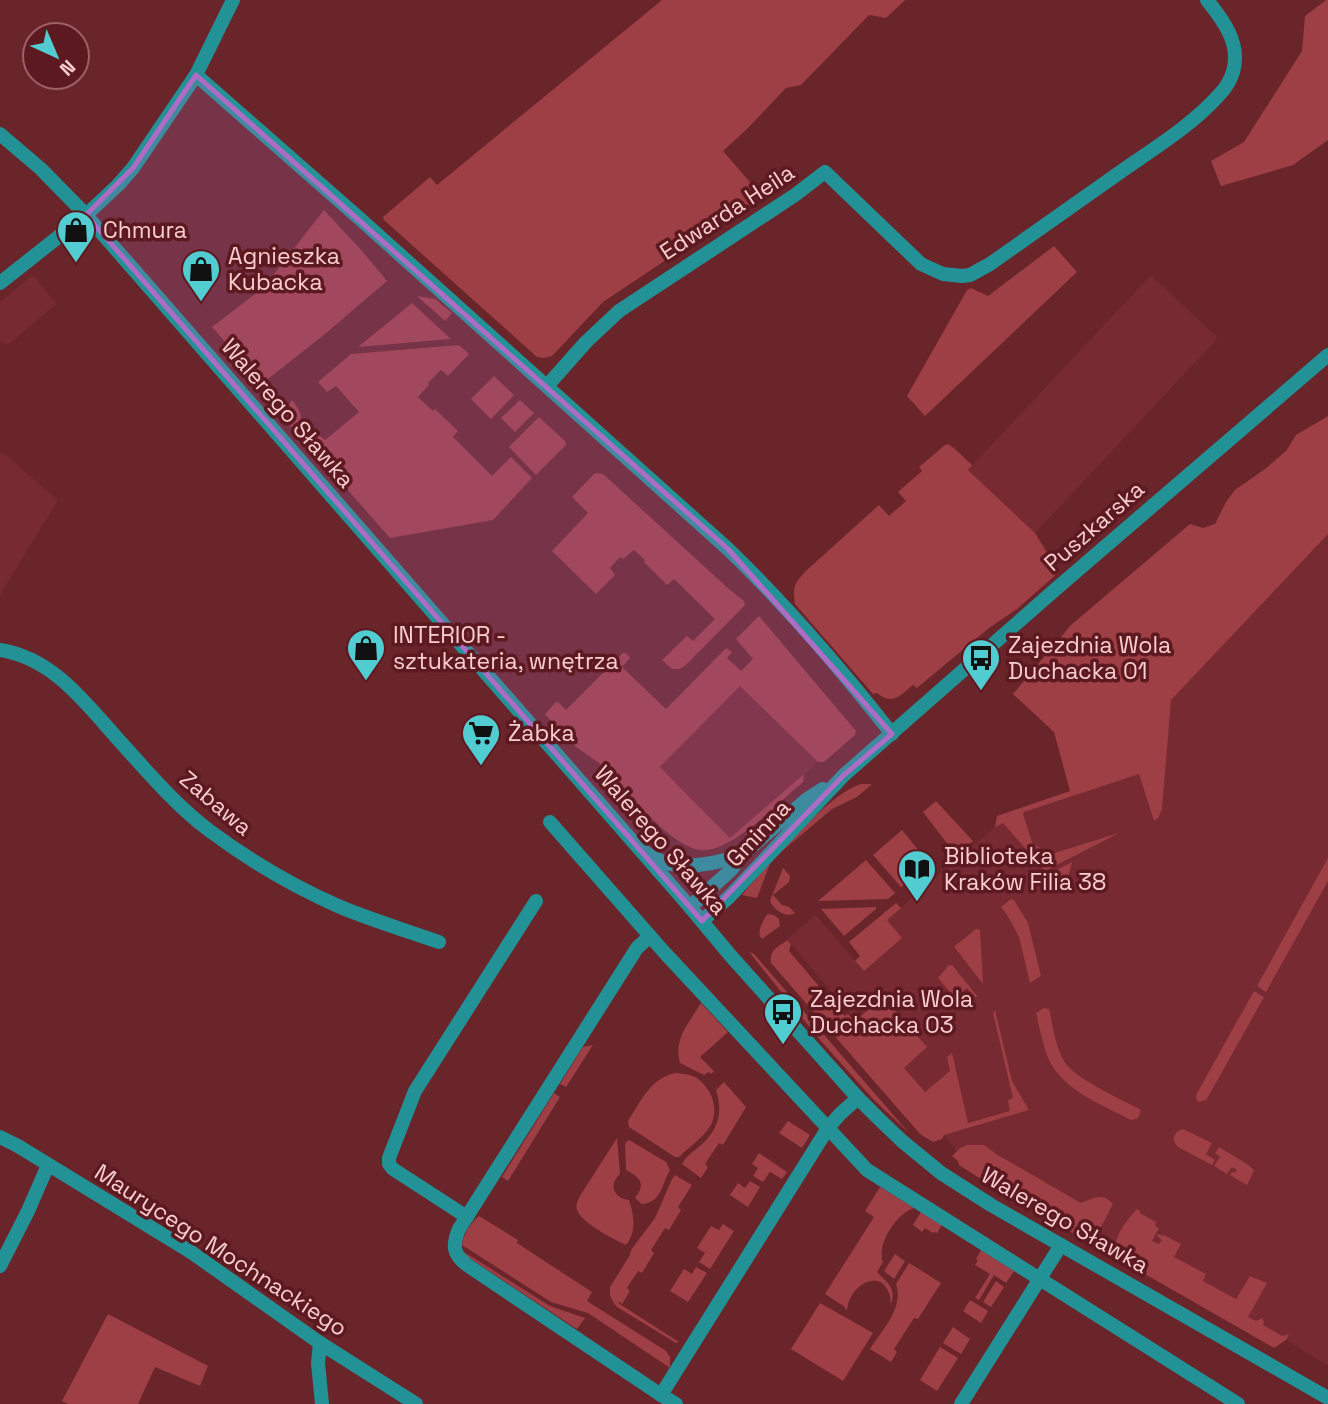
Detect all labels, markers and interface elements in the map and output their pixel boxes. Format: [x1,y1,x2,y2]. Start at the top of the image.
north arrow [21,21,91,91]
text: N [54,54,81,81]
street label: Edwarda Heila [654,157,800,267]
shop icon: Chmura [55,209,97,264]
place label: Chmura [103,215,187,245]
place label: Agnieszka Kubacka [228,241,340,297]
shop icon: Agnieszka Kubacka [180,248,222,303]
street label: Walerego Sławka [215,332,361,494]
street label: Puszkarska [1038,474,1150,578]
place label: INTERIOR - sztukateria, wnętrza [393,620,619,676]
shop icon: INTERIOR - sztukateria, wnętrza [345,627,387,682]
place label: Zajezdnia Wola Duchacka 01 [1008,630,1171,686]
bus stop icon: Zajezdnia Wola Duchacka 01 [960,637,1002,692]
supermarket icon: Żabka [460,712,502,767]
place label: Żabka [508,718,575,748]
street label: Walerego Sławka [588,759,734,921]
street label: Zabawa [174,764,258,842]
street label: Gminna [719,793,797,873]
place label: Biblioteka Kraków Filia 38 [944,841,1106,897]
library icon: Biblioteka Kraków Filia 38 [896,848,938,903]
place label: Zajezdnia Wola Duchacka 03 [810,984,973,1040]
bus stop icon: Zajezdnia Wola Duchacka 03 [762,991,804,1046]
street label: Maurycego Mochnackiego [89,1157,353,1343]
street label: Walerego Sławka [976,1160,1154,1280]

